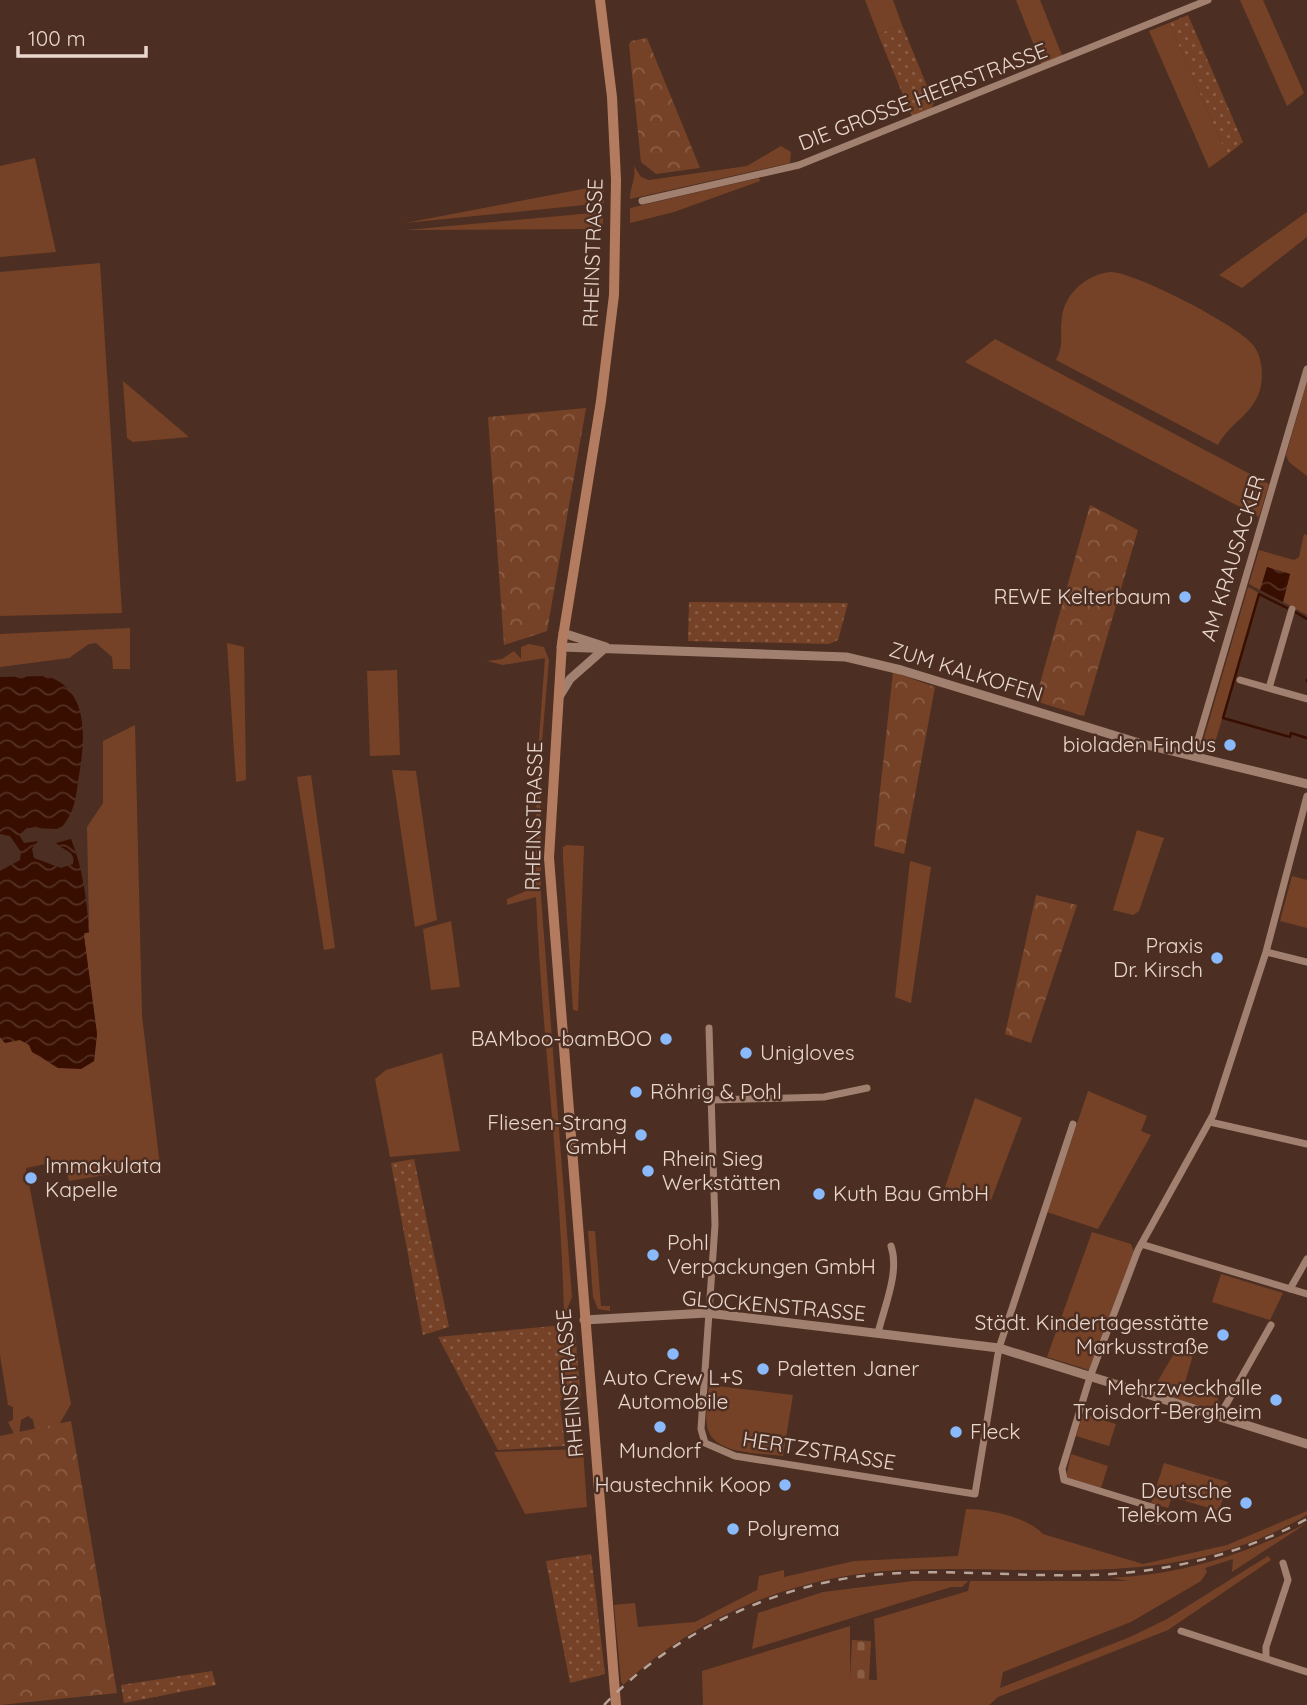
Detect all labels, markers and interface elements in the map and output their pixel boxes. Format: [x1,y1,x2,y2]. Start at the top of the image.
scale bar [18,14,145,58]
text: 100 m [28,25,86,51]
street label: DIE GROSSE HEERSTRASSE [794,37,1051,156]
street label: RHEINSTRASSE [576,178,608,328]
street label: AM KRAUSACKER [1194,472,1270,644]
place label: REWE Kelterbaum [993,583,1171,609]
marker: REWE Kelterbaum [1177,589,1193,605]
street label: ZUM KALKOFEN [886,635,1046,707]
place label: bioladen Findus [1063,731,1216,757]
marker: bioladen Findus [1222,737,1238,753]
street label: RHEINSTRASSE [519,741,547,891]
place label: Praxis Dr. Kirsch [1113,932,1203,982]
marker: Praxis Dr. Kirsch [1209,950,1225,966]
place label: BAMboo-bamBOO [471,1025,652,1051]
marker: BAMboo-bamBOO [658,1031,674,1047]
place label: Unigloves [760,1039,855,1065]
marker: Unigloves [738,1045,754,1061]
place label: Röhrig & Pohl [650,1078,782,1104]
marker: Röhrig & Pohl [628,1084,644,1100]
place label: Fliesen-Strang GmbH [487,1109,627,1159]
marker: Fliesen-Strang GmbH [633,1127,649,1143]
place label: Rhein Sieg Werkstätten [662,1145,781,1195]
place label: Immakulata Kapelle [45,1152,162,1202]
marker: Rhein Sieg Werkstätten [640,1163,656,1179]
marker: Immakulata Kapelle [23,1170,39,1186]
place label: Kuth Bau GmbH [833,1180,989,1206]
marker: Kuth Bau GmbH [811,1186,827,1202]
place label: Pohl Verpackungen GmbH [667,1229,876,1279]
marker: Pohl Verpackungen GmbH [645,1247,661,1263]
street label: GLOCKENSTRASSE [681,1284,867,1326]
street label: RHEINSTRASSE [550,1308,588,1459]
place label: Städt. Kindertagesstätte Markusstraße [975,1309,1209,1359]
marker: Städt. Kindertagesstätte Markusstraße [1215,1327,1231,1343]
marker: Auto Crew L+S Automobile [665,1346,681,1362]
place label: Paletten Janer [777,1355,919,1381]
marker: Paletten Janer [755,1361,771,1377]
place label: Auto Crew L+S Automobile [603,1364,743,1414]
place label: Mehrzweckhalle Troisdorf-Bergheim [1073,1374,1262,1424]
marker: Mehrzweckhalle Troisdorf-Bergheim [1268,1392,1284,1408]
place label: Fleck [970,1418,1020,1444]
marker: Mundorf [652,1419,668,1435]
marker: Fleck [948,1424,964,1440]
street label: HERTZSTRASSE [741,1425,898,1475]
place label: Mundorf [619,1437,702,1463]
place label: Haustechnik Koop [594,1471,771,1497]
marker: Haustechnik Koop [777,1477,793,1493]
place label: Deutsche Telekom AG [1117,1477,1232,1527]
marker: Deutsche Telekom AG [1238,1495,1254,1511]
place label: Polyrema [747,1515,840,1541]
marker: Polyrema [725,1521,741,1537]

